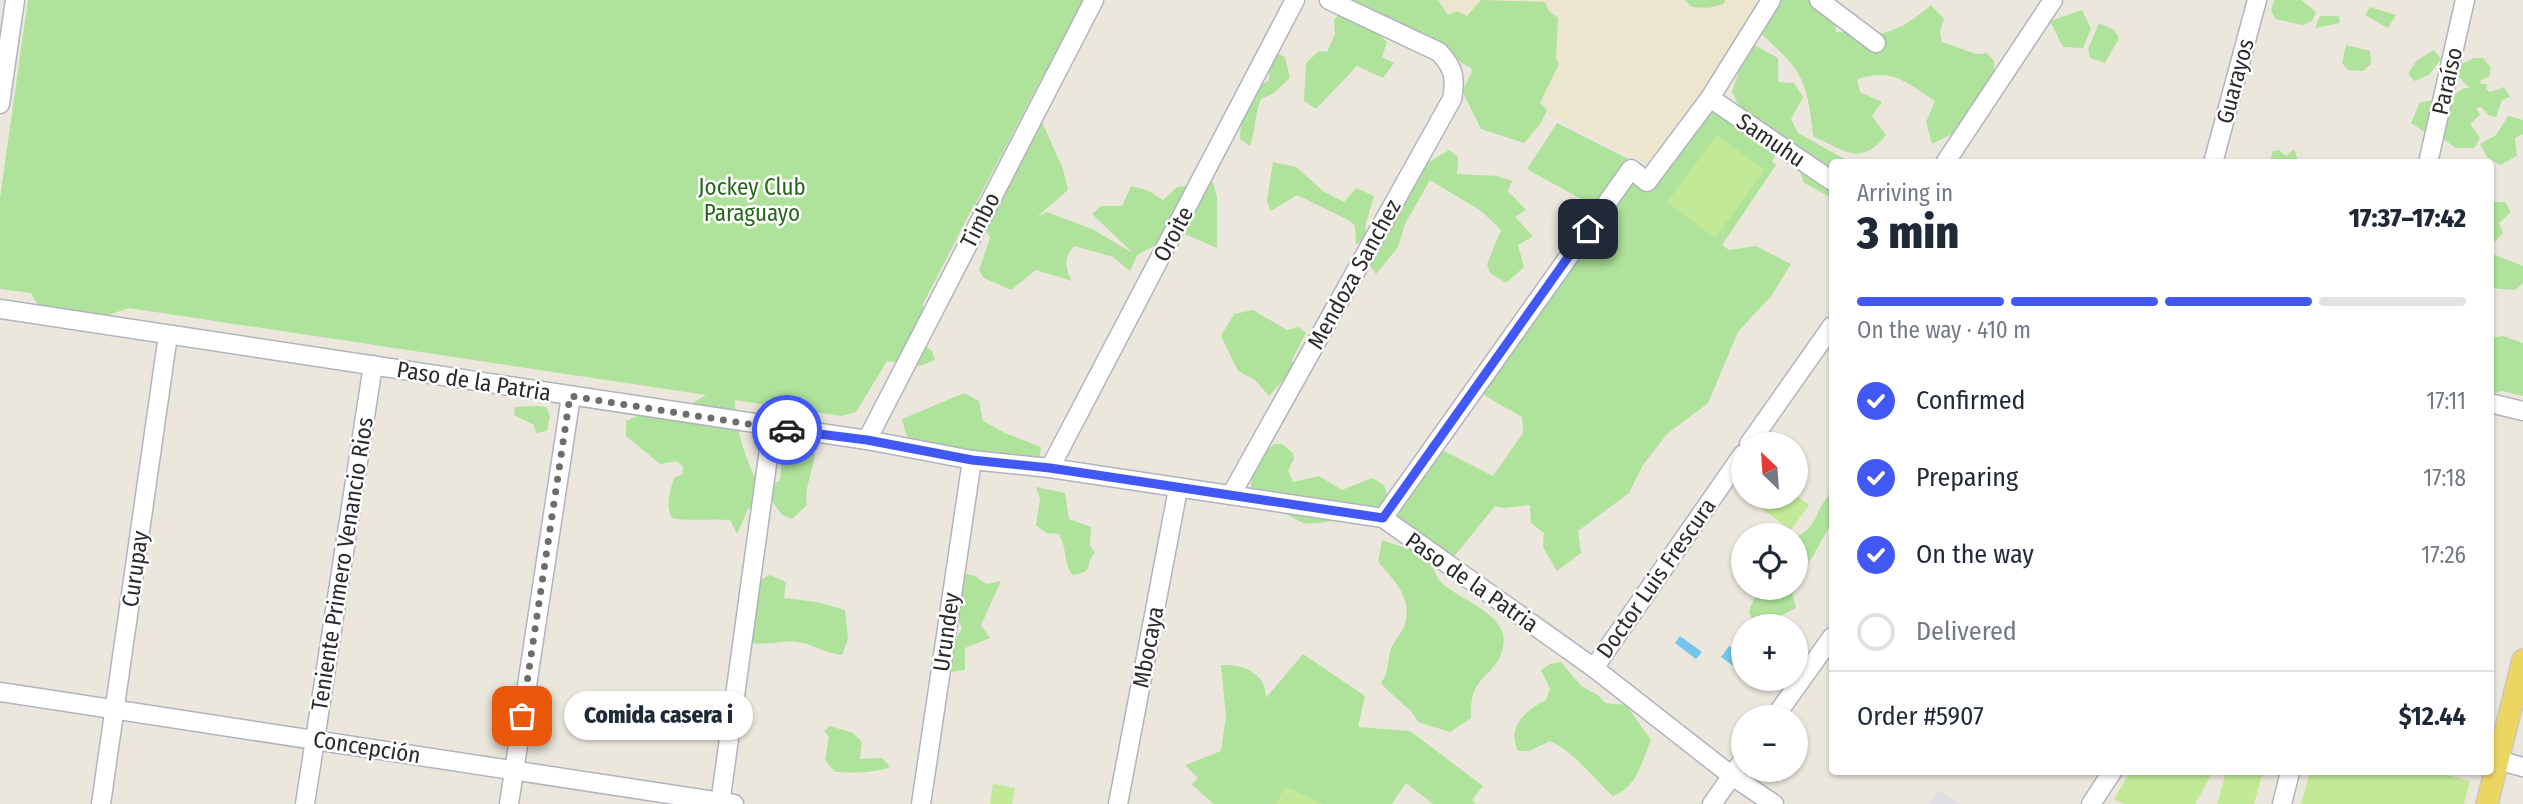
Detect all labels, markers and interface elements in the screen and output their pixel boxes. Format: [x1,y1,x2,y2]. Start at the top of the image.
street label: Guarayos [2210,35,2260,127]
street label: Paraíso [2426,45,2468,117]
street label: Samuhu [1731,107,1811,173]
park label: Jockey Club Paraguayo [698,173,806,227]
text: Arriving in [1857,179,1953,207]
street label: Timbo [954,188,1006,252]
street label: Mendoza Sanchez [1301,194,1407,354]
pin [1558,199,1618,259]
street label: Oroite [1147,202,1199,266]
text: 17:37–17:42 [2349,203,2466,234]
text: 3 min [1857,205,1959,260]
icon: home [1569,210,1607,248]
text: On the way · 410 m [1857,316,2031,344]
street label: Paso de la Patria [395,355,553,407]
icon: check [1857,382,1895,420]
text: Confirmed [1916,385,2026,416]
text: 17:11 [2426,387,2466,415]
courier [752,395,822,465]
icon: car [768,411,806,449]
street label: Teniente Primero Venancio Rios [305,415,379,713]
north arrow [1731,432,1808,509]
map controls [1731,432,1808,782]
icon: check [1857,459,1895,497]
text: Preparing [1916,462,2018,493]
text: 17:18 [2423,464,2466,492]
street label: Doctor Luis Frescura [1590,493,1722,663]
button: locate [1731,523,1808,600]
street label: Paso de la Patria [1400,526,1544,638]
street label: Curupay [116,528,154,609]
icon: check [1857,536,1895,574]
text: On the way [1916,539,2034,570]
text: 17:26 [2421,541,2466,569]
street label: Urundey [927,590,966,673]
street label: Mbocaya [1126,604,1170,690]
button: + [1731,614,1808,691]
text: Delivered [1916,616,2017,647]
pin [492,686,552,746]
callout: Comida casera i [564,692,753,740]
icon: bag [503,697,541,735]
text: Comida casera i [584,701,733,729]
text: Order #5907 [1857,701,1984,732]
text: $12.44 [2399,701,2466,732]
button: − [1731,705,1808,782]
street label: Concepción [311,725,423,769]

